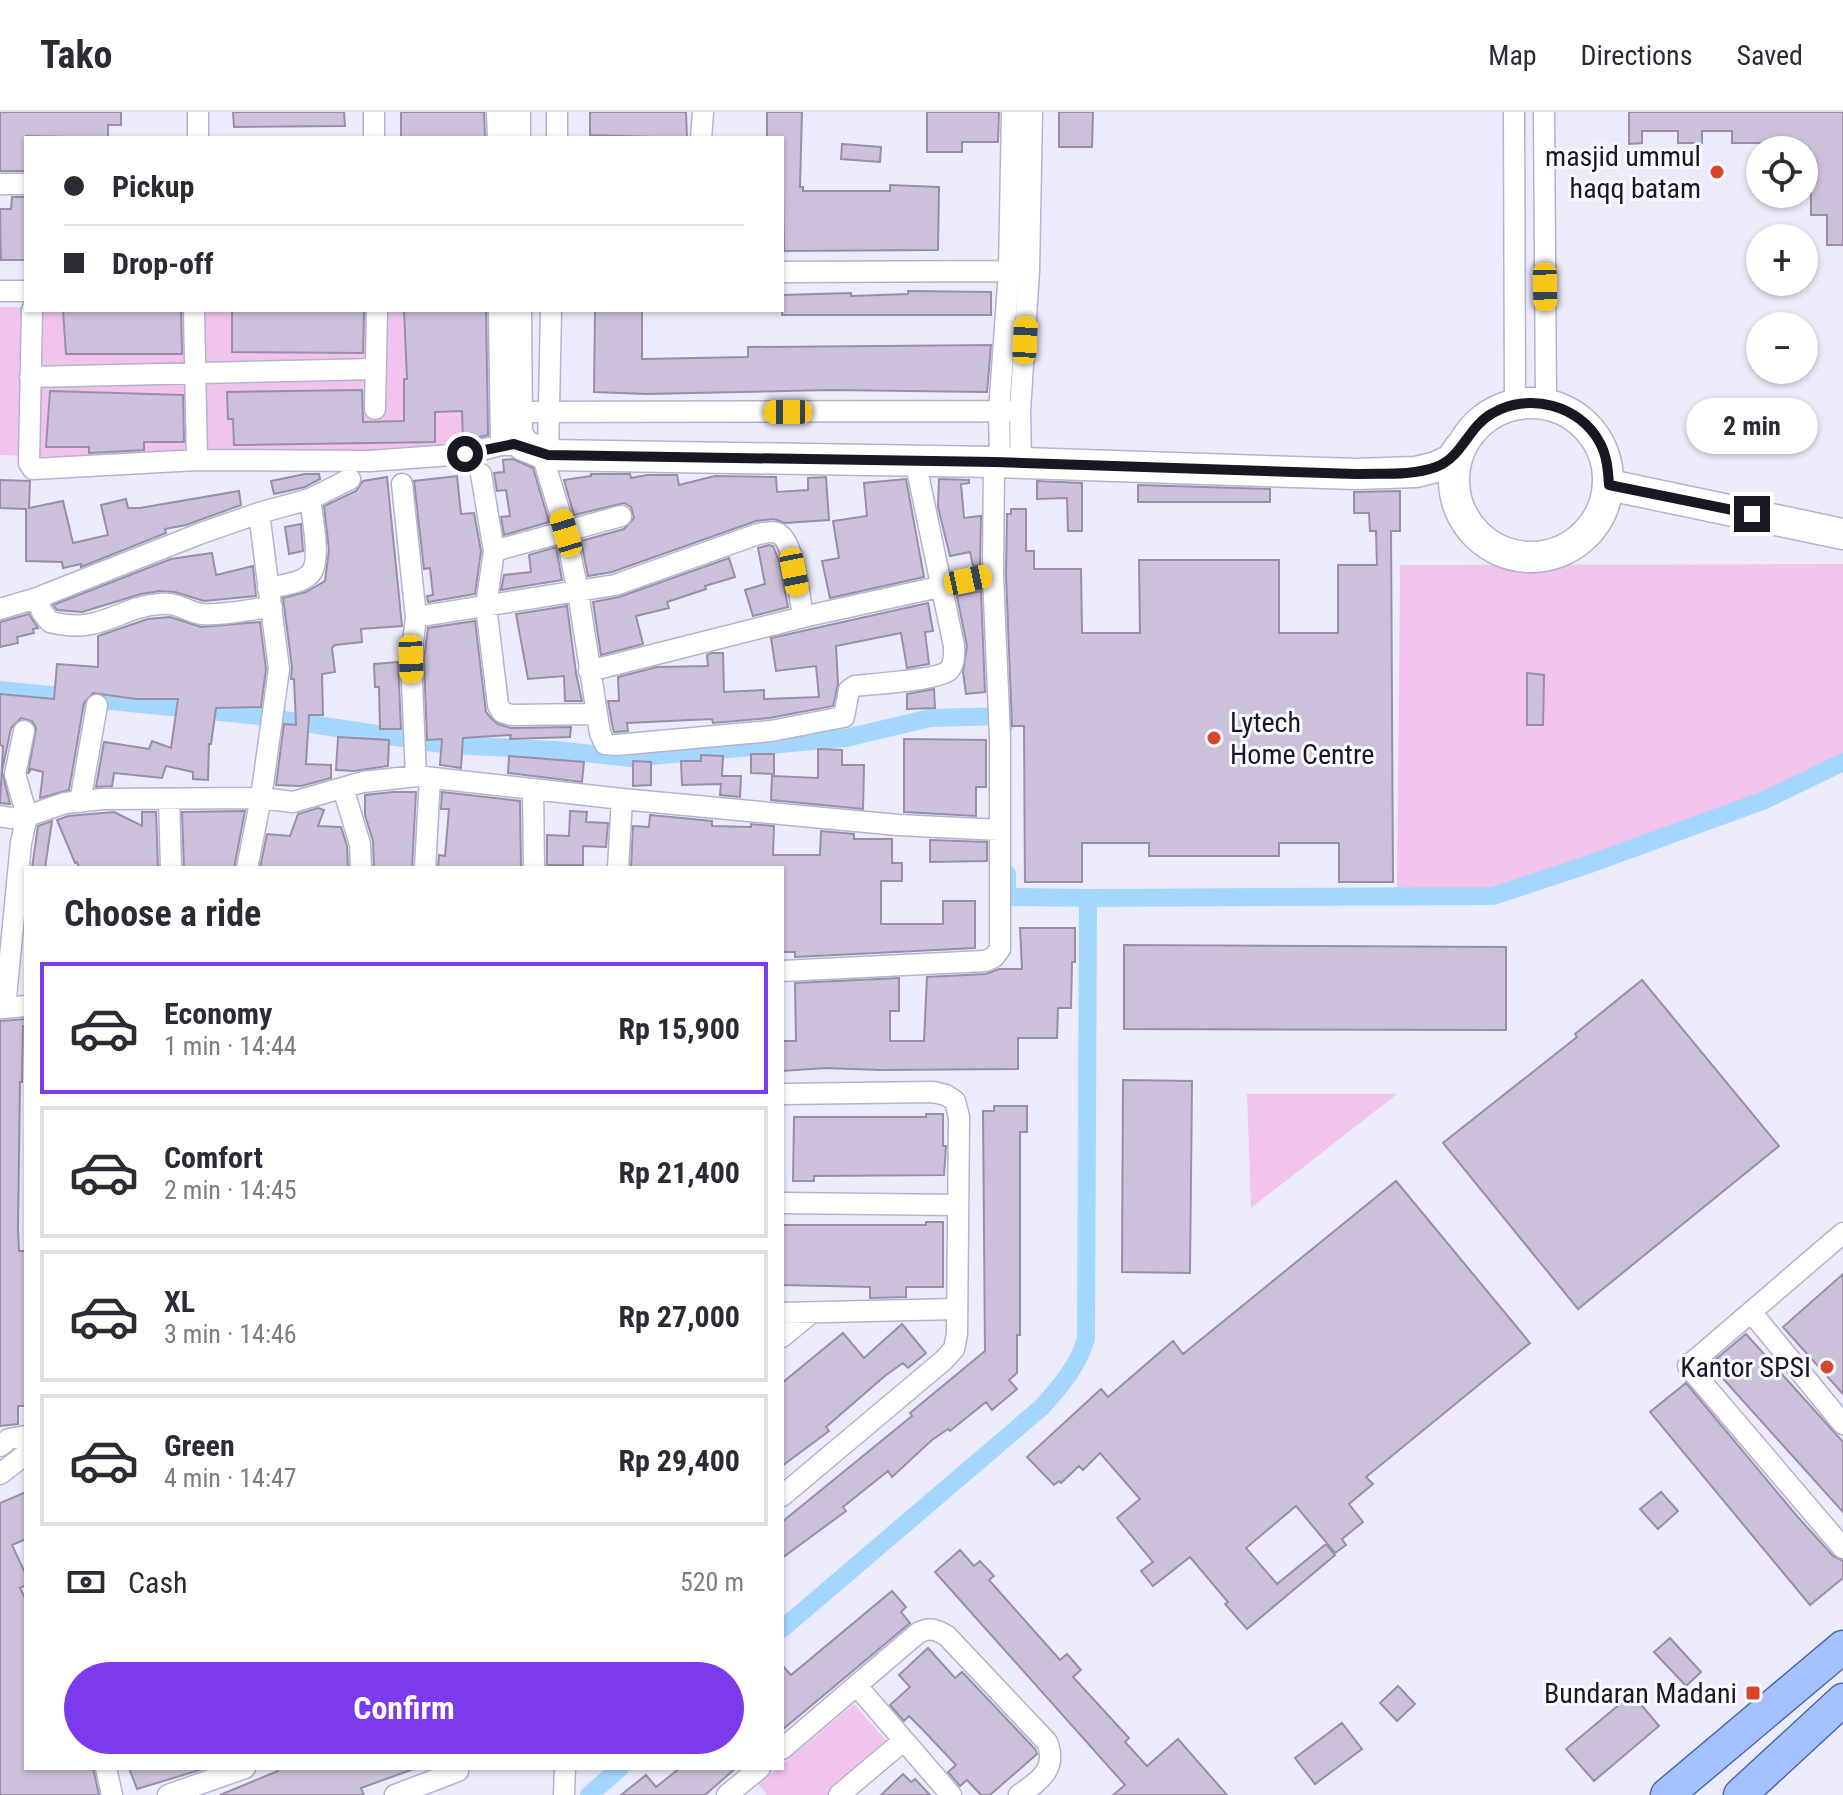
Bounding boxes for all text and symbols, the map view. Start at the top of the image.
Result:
text: Tako [40,33,113,77]
text: Map [1488,39,1537,72]
text: Directions [1581,39,1692,72]
text: Saved [1736,39,1803,72]
map controls [1746,136,1818,384]
button: locate [1746,136,1818,208]
place label: masjid ummul haqq batam [1545,140,1701,205]
marker: masjid ummul haqq batam [1708,163,1726,181]
text: Pickup [112,169,194,204]
button: + [1746,224,1818,296]
text: Drop-off [112,246,214,281]
car [1533,263,1557,311]
button: − [1746,312,1818,384]
car [1012,315,1038,365]
callout: 2 min [1686,398,1818,454]
car [764,400,812,424]
text: 2 min [1723,411,1781,441]
route start [447,436,483,472]
route end [1734,496,1770,532]
car [548,507,584,559]
car [778,546,810,598]
car [942,563,994,597]
car [398,635,424,683]
place label: Lytech Home Centre [1230,706,1374,771]
marker: Lytech Home Centre [1205,729,1223,747]
text: Choose a ride [64,893,261,935]
icon: car [68,992,140,1064]
text: Economy [164,996,272,1031]
text: Rp 15,900 [618,1011,740,1046]
text: 1 min · 14:44 [164,1031,297,1061]
icon: car [68,1136,140,1208]
text: Comfort [164,1140,263,1175]
text: Rp 21,400 [618,1155,740,1190]
text: 2 min · 14:45 [164,1175,297,1205]
icon: car [68,1280,140,1352]
text: XL [164,1284,195,1319]
text: Rp 27,000 [618,1299,740,1334]
text: 3 min · 14:46 [164,1319,297,1349]
place label: Kantor SPSI [1680,1351,1811,1384]
marker: Kantor SPSI [1818,1358,1836,1376]
icon: car [68,1424,140,1496]
text: Green [164,1428,235,1463]
text: Rp 29,400 [618,1443,740,1478]
text: 4 min · 14:47 [164,1463,297,1493]
icon: cash [64,1560,108,1604]
text: Cash [128,1565,188,1600]
text: 520 m [680,1567,744,1597]
button: Confirm [64,1662,744,1754]
place label: Bundaran Madani [1544,1677,1737,1710]
marker: Bundaran Madani [1744,1684,1762,1702]

